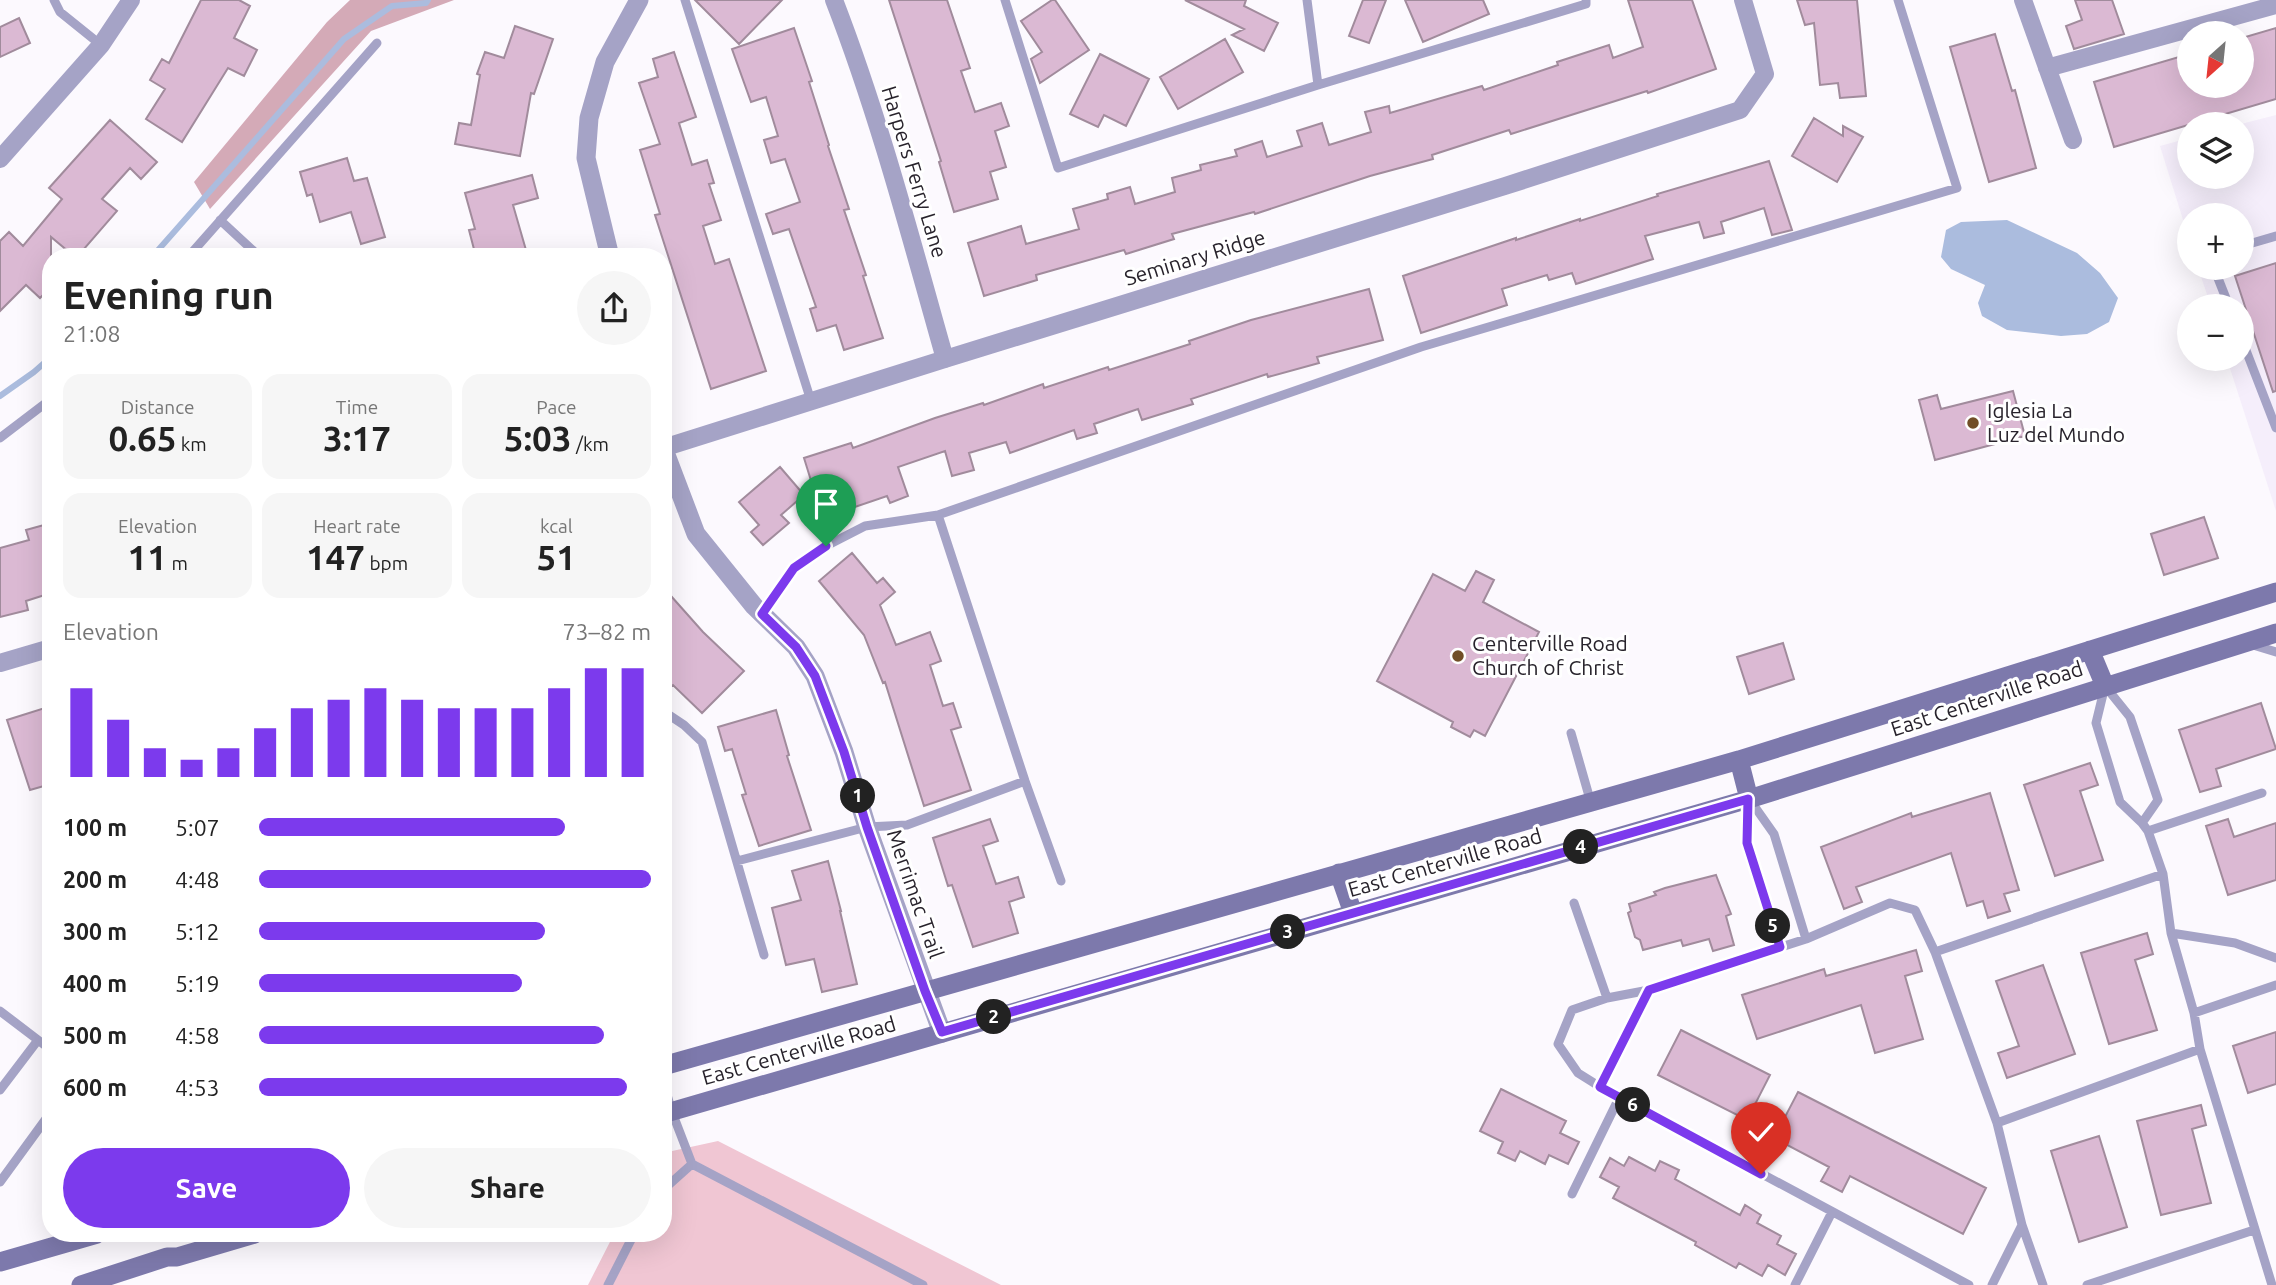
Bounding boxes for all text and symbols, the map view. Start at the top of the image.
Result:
north arrow [2177,21,2254,98]
map controls [2177,21,2254,371]
street label: Harpers Ferry Lane [877,83,952,260]
button: layers [2177,112,2254,189]
button: + [2177,203,2254,280]
street label: Seminary Ridge [1121,224,1268,290]
button: share [577,271,651,345]
text: Evening run [63,274,274,316]
button: − [2177,294,2254,371]
text: 21:08 [63,321,121,346]
text: Distance [121,396,194,418]
text: Time [336,396,378,418]
text: Pace [536,396,576,418]
place label: Iglesia La Luz del Mundo [1987,398,2125,446]
marker: Iglesia La Luz del Mundo [1965,415,1981,431]
text: 0.65 [109,418,176,458]
text: 3:17 [323,418,391,458]
text: 5:03 [504,418,572,458]
text: km [176,433,207,455]
text: /km [572,433,609,455]
pin [796,474,856,546]
icon: arrive [807,485,845,523]
text: Elevation [118,515,197,537]
text: Heart rate [313,515,401,537]
text: kcal [540,515,573,537]
text: 11 [128,537,167,577]
text: 147 [306,537,365,577]
text: 51 [537,537,576,577]
text: m [167,552,188,574]
text: bpm [365,552,408,574]
text: Elevation [63,619,159,644]
text: 73–82 m [563,619,651,644]
place label: Centerville Road Church of Christ [1472,631,1628,679]
marker: Centerville Road Church of Christ [1450,648,1466,664]
street label: East Centerville Road [1888,656,2086,740]
pin: 1 [840,778,876,814]
text: 1 [852,784,863,806]
text: 100 m [63,815,127,840]
text: 5:07 [175,815,220,840]
street label: East Centerville Road [1345,823,1544,901]
street label: Merrimac Trail [883,826,949,961]
pin: 4 [1564,830,1598,864]
text: 4 [1575,835,1586,857]
text: 200 m [63,867,127,892]
text: 4:48 [175,867,220,892]
pin: 5 [1756,908,1790,944]
pin: 3 [1270,914,1306,950]
text: 5 [1767,914,1778,936]
text: 300 m [63,919,127,944]
text: 5:12 [175,919,220,944]
text: 3 [1282,920,1293,942]
text: 400 m [63,971,127,996]
text: 5:19 [175,971,220,996]
pin: 2 [976,1000,1012,1034]
text: 2 [988,1005,999,1027]
street label: East Centerville Road [699,1011,898,1089]
text: 500 m [63,1023,127,1048]
text: 4:58 [175,1023,220,1048]
text: 600 m [63,1075,127,1100]
text: 4:53 [175,1075,220,1100]
pin: 6 [1616,1088,1650,1122]
text: 6 [1627,1093,1638,1115]
pin [1731,1102,1791,1174]
icon: check [1742,1113,1780,1151]
button: Save [63,1148,350,1228]
button: Share [364,1148,651,1228]

